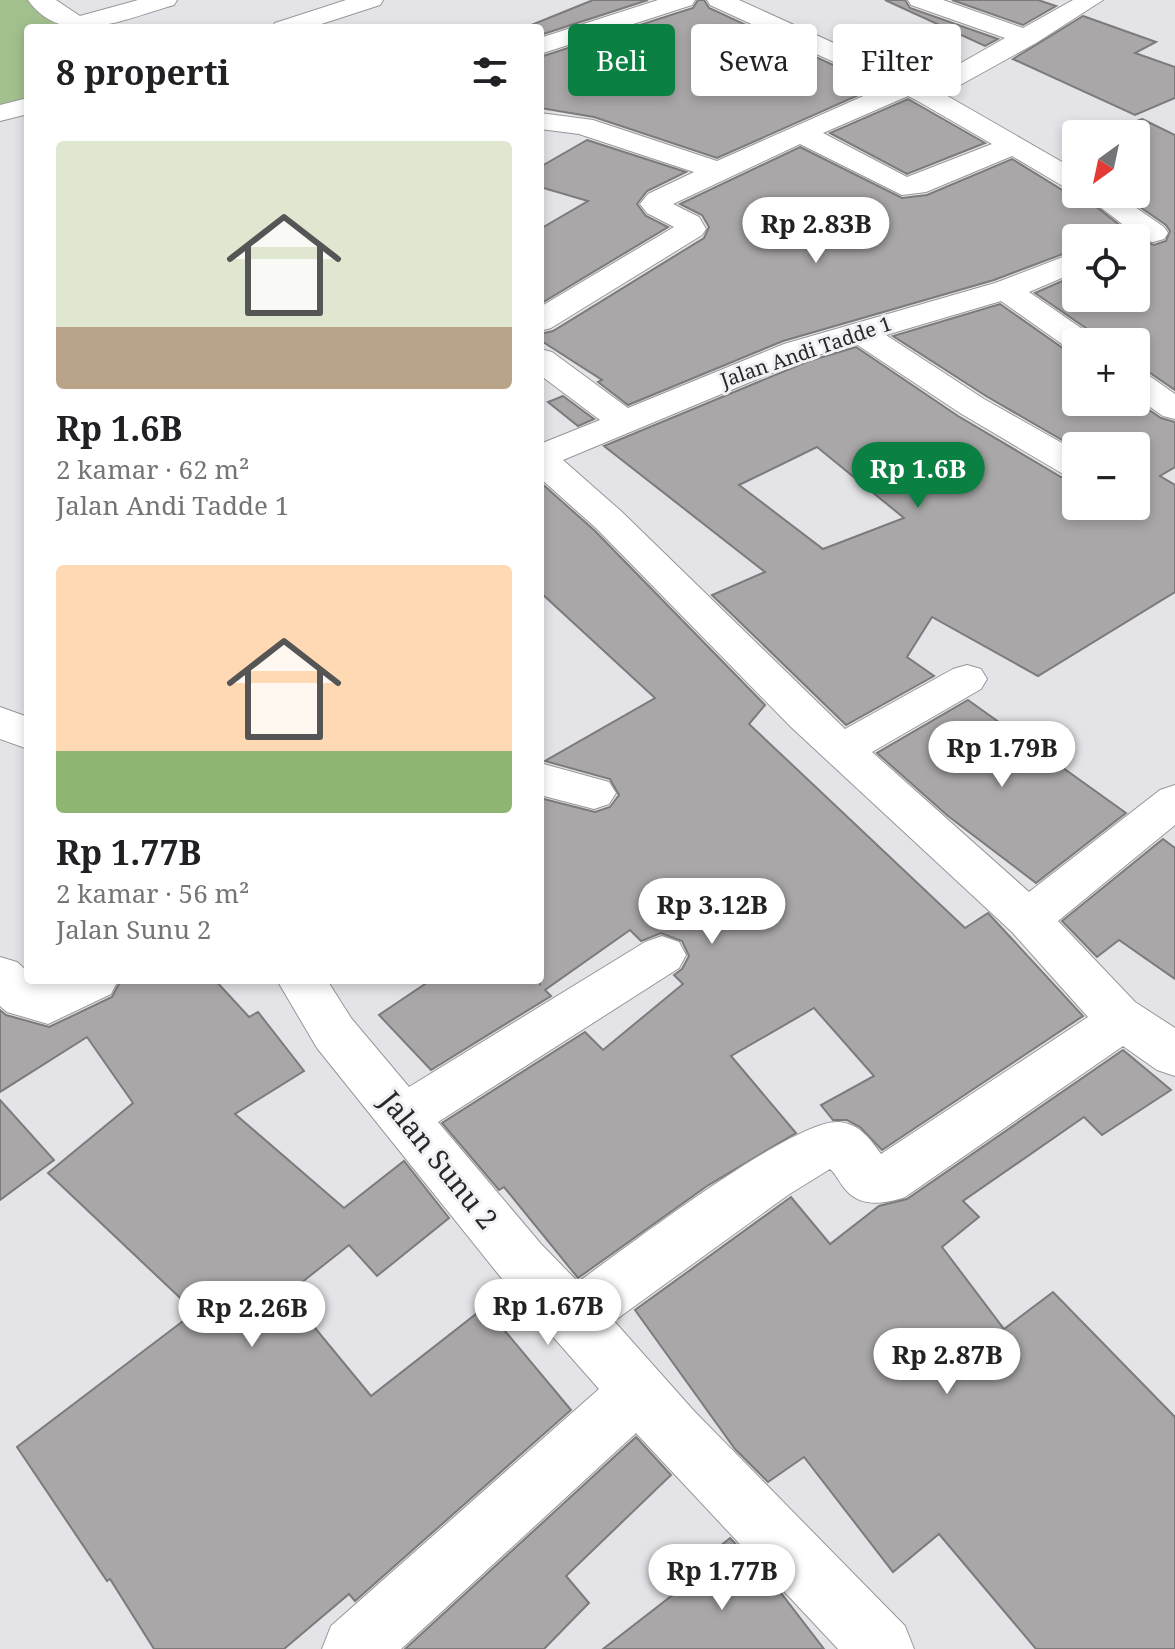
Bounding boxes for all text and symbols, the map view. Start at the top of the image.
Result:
chip: Beli [568,24,675,96]
chip: Sewa [691,24,817,96]
chip: Filter [833,24,961,96]
text: 8 properti [56,49,230,95]
icon: filters [468,50,512,94]
north arrow [1062,120,1150,208]
map controls [1062,120,1150,520]
icon: home [212,193,356,337]
pin: Rp 2.83B [733,197,899,265]
text: Rp 2.83B [760,205,872,241]
button: locate [1062,224,1150,312]
street label: Jalan Andi Tadde 1 [716,310,895,394]
button: + [1062,328,1150,416]
text: Rp 1.6B [56,405,182,451]
button: − [1062,432,1150,520]
pin: Rp 1.6B [844,442,992,510]
text: Rp 1.6B [870,450,966,486]
text: 2 kamar · 62 m² [56,451,249,487]
text: Jalan Andi Tadde 1 [56,487,289,523]
icon: home [212,617,356,761]
pin: Rp 1.79B [919,721,1085,789]
text: Rp 1.79B [946,729,1058,765]
text: Rp 1.77B [56,829,201,875]
text: 2 kamar · 56 m² [56,875,249,911]
pin: Rp 3.12B [629,878,795,946]
text: Rp 3.12B [656,886,768,922]
text: Jalan Sunu 2 [56,911,211,947]
street label: Jalan Sunu 2 [372,1082,507,1236]
pin: Rp 1.67B [465,1279,631,1347]
pin: Rp 2.26B [169,1281,335,1349]
text: Rp 1.67B [492,1287,604,1323]
text: Rp 2.26B [196,1289,308,1325]
pin: Rp 2.87B [864,1328,1030,1396]
text: Rp 2.87B [891,1336,1003,1372]
pin: Rp 1.77B [639,1544,805,1612]
text: Rp 1.77B [666,1552,778,1588]

